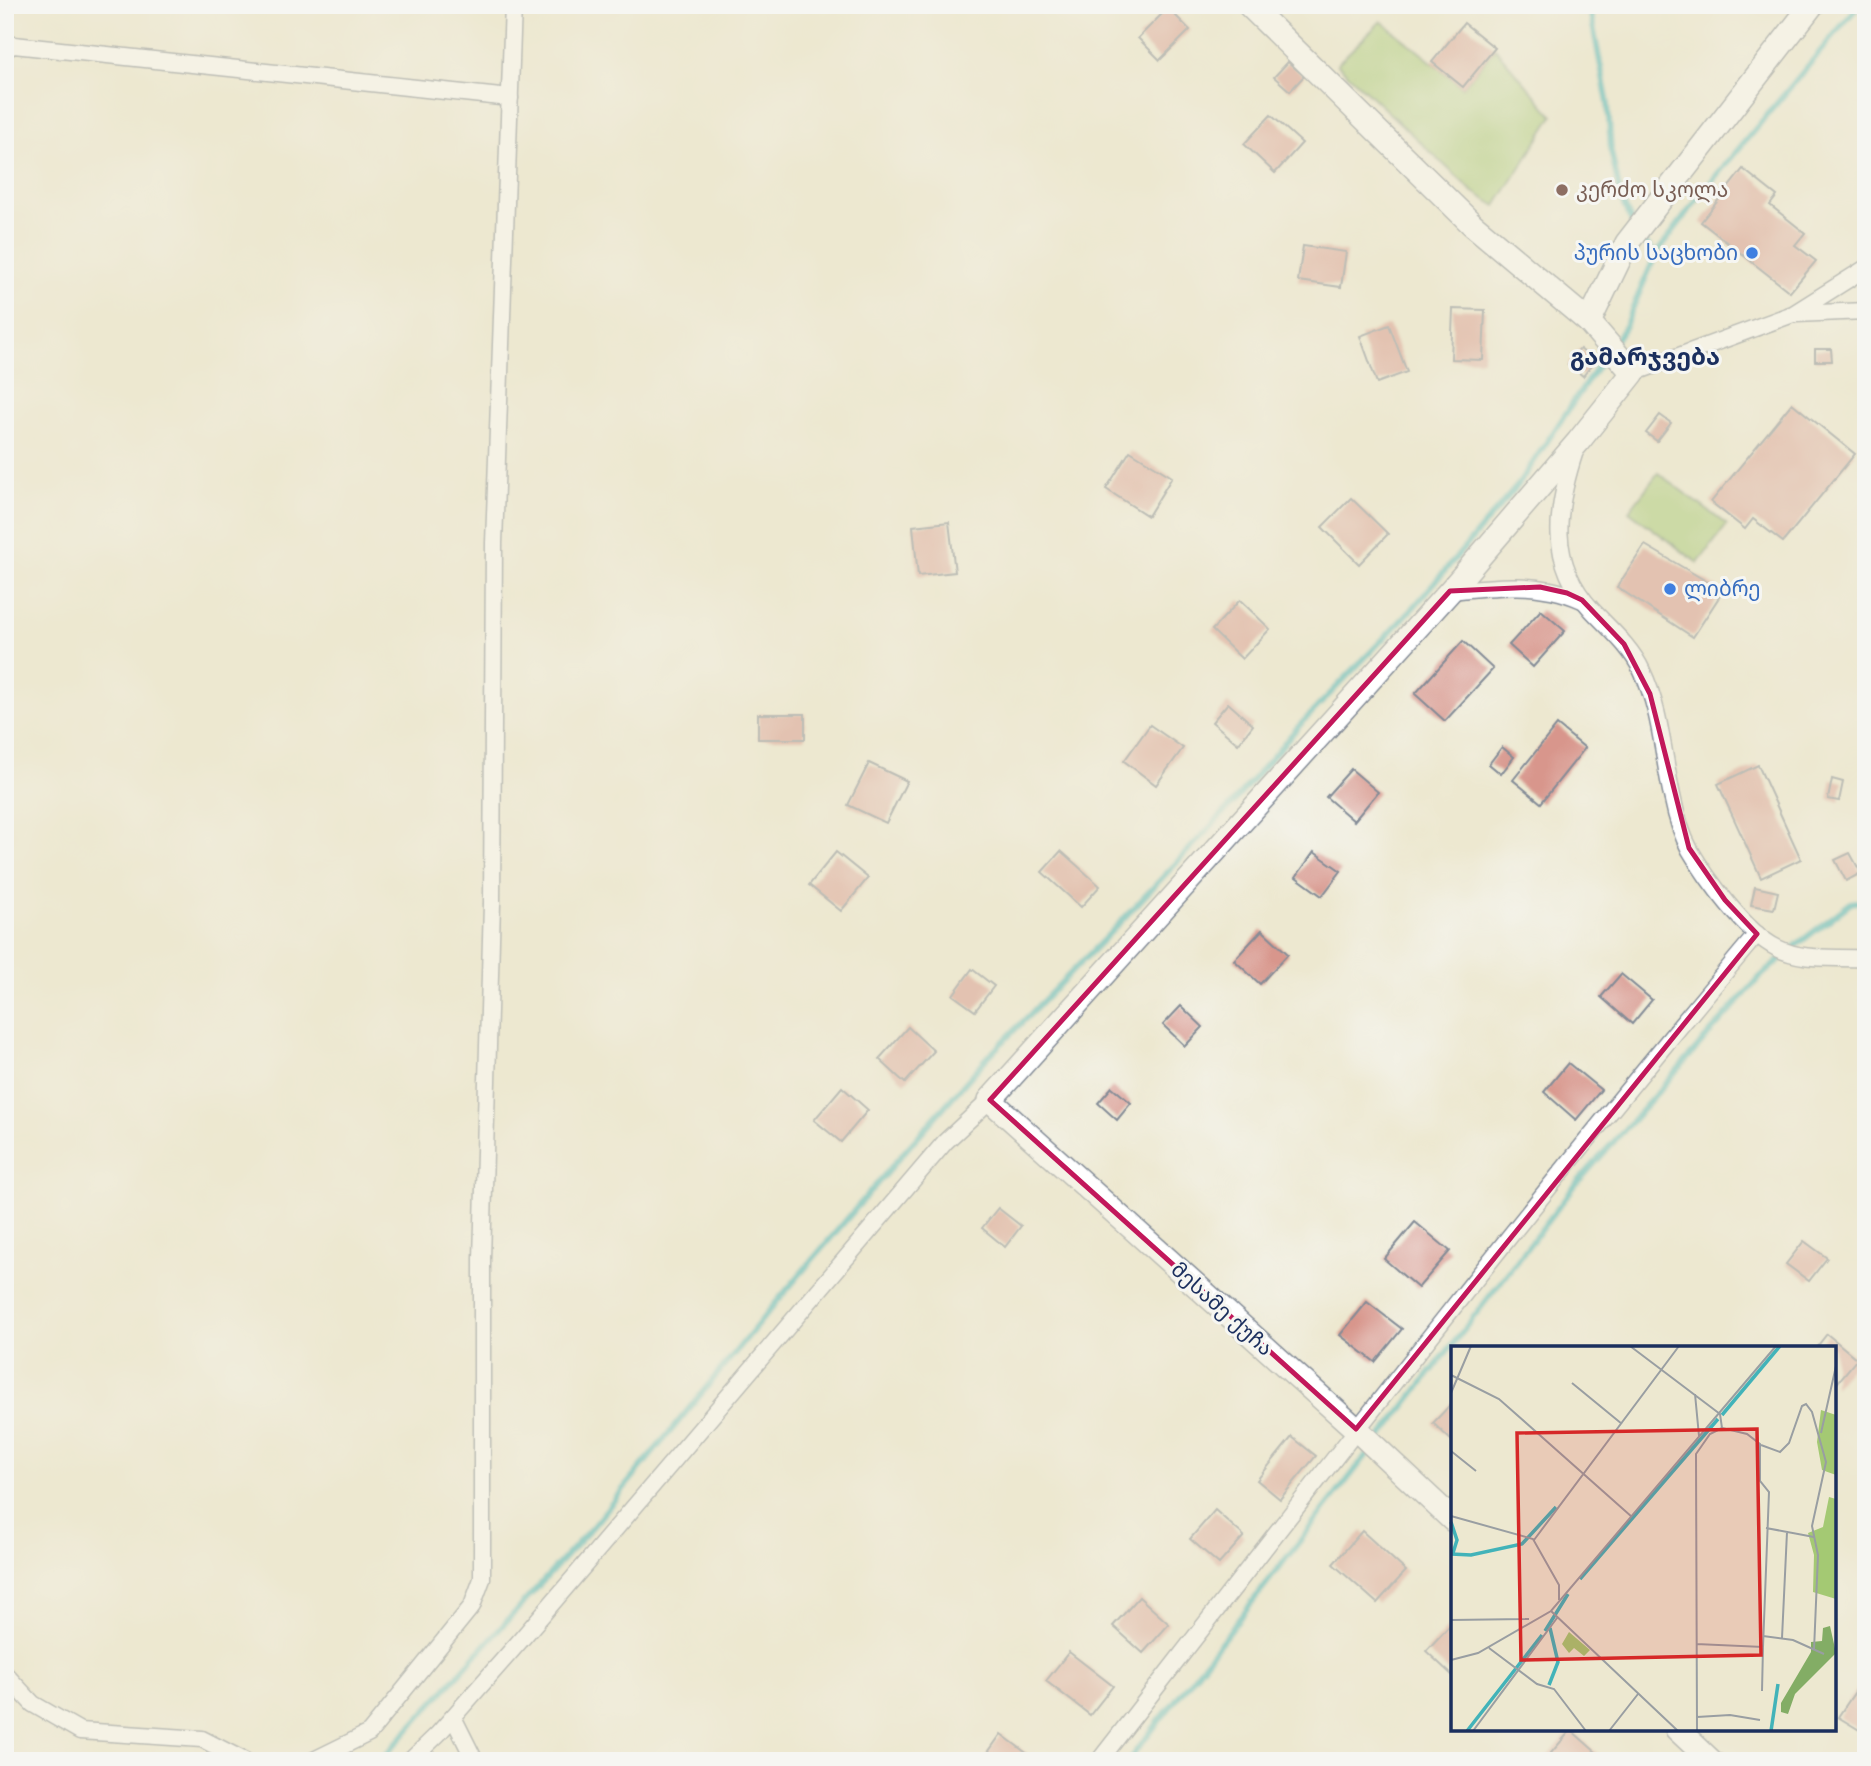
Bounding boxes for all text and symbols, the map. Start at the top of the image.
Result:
place label: კერძო სკოლა [1576,178,1728,203]
marker: კერძო სკოლა [1554,182,1570,198]
place label: პურის საცხობი [1574,241,1738,266]
marker: პურის საცხობი [1744,245,1760,261]
district label: გამარჯვება [1570,343,1720,372]
place label: ლიბრე [1684,577,1761,602]
marker: ლიბრე [1662,581,1678,597]
street label: მესამე ქუჩა [1166,1257,1278,1361]
inset map [1451,1346,1836,1731]

